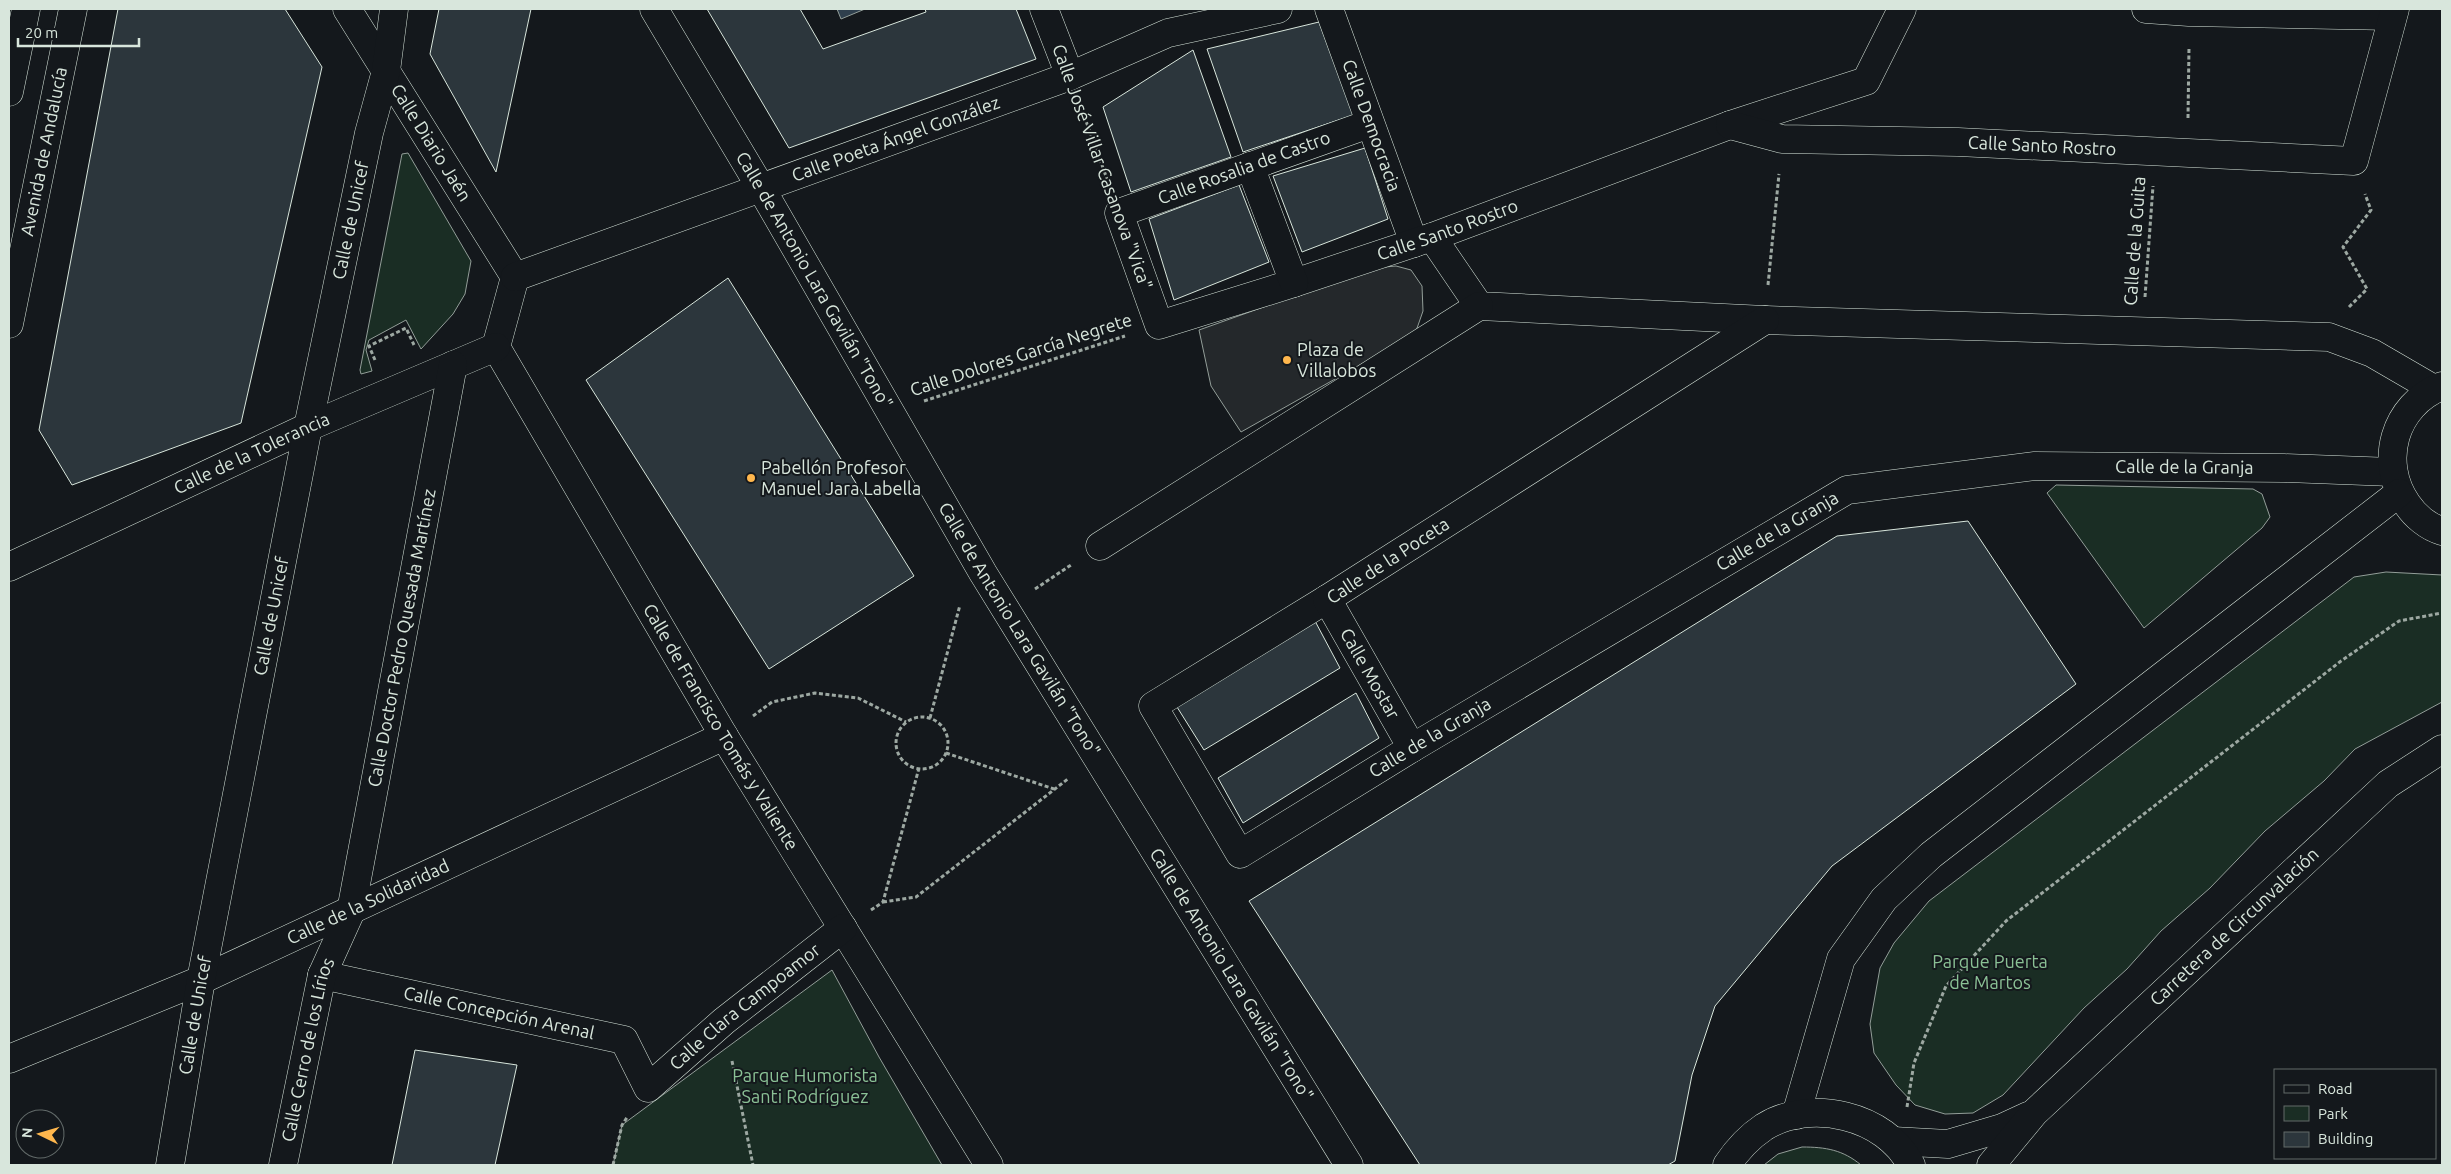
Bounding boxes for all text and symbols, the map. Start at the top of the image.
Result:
scale bar [18,15,139,47]
text: 20 m [25,24,58,41]
street label: Calle José Villar Casanova "Vica" [1049,41,1157,292]
street label: Calle Democracia [1339,56,1405,194]
street label: Avenida de Andalucía [16,65,70,238]
street label: Calle Diario Jaén [388,80,476,205]
street label: Calle Poeta Ángel González [789,91,1002,185]
street label: Calle Rosalia de Castro [1155,127,1333,208]
street label: Calle Santo Rostro [1967,131,2117,159]
street label: Calle de Antonio Lara Gavilán "Tono" [733,148,897,412]
street label: Calle de Unicef [328,159,372,281]
street label: Calle de la Guita [2120,176,2148,306]
street label: Calle Santo Rostro [1374,195,1520,264]
street label: Calle Dolores García Negrete [907,309,1134,399]
place label: Plaza de Villalobos [1297,339,1376,380]
marker: Plaza de Villalobos [1281,354,1293,366]
street label: Calle de la Tolerancia [170,408,332,497]
street label: Calle de la Granja [2115,456,2254,477]
place label: Pabellón Profesor Manuel Jara Labella [761,457,921,498]
marker: Pabellón Profesor Manuel Jara Labella [745,472,757,484]
street label: Calle Doctor Pedro Quesada Martínez [363,487,439,789]
street label: Calle de la Granja [1712,487,1841,574]
street label: Calle de Antonio Lara Gavilán "Tono" [935,499,1105,759]
street label: Calle de la Poceta [1322,513,1453,607]
street label: Calle de Unicef [249,555,292,677]
street label: Calle de Francisco Tomás y Valiente [640,600,803,853]
street label: Calle Mostar [1337,624,1404,722]
street label: Calle de la Granja [1365,693,1494,781]
street label: Carretera de Circunvalación [2145,843,2322,1009]
street label: Calle de Antonio Lara Gavilán "Tono" [1146,844,1318,1104]
street label: Calle de la Solidaridad [283,855,452,948]
street label: Calle Clara Campoamor [665,939,824,1073]
park label: Parque Puerta de Martos [1932,951,2048,992]
street label: Calle de Unicef [174,954,215,1076]
street label: Calle Cerro de los Lírios [277,954,338,1143]
street label: Calle Concepción Arenal [402,982,597,1042]
park label: Parque Humorista Santi Rodríguez [732,1065,878,1106]
legend [2274,1069,2436,1159]
text: Road [2318,1080,2353,1097]
text: Park [2318,1105,2348,1122]
north arrow [15,1109,65,1159]
text: N [19,1127,35,1139]
text: Building [2318,1130,2373,1147]

